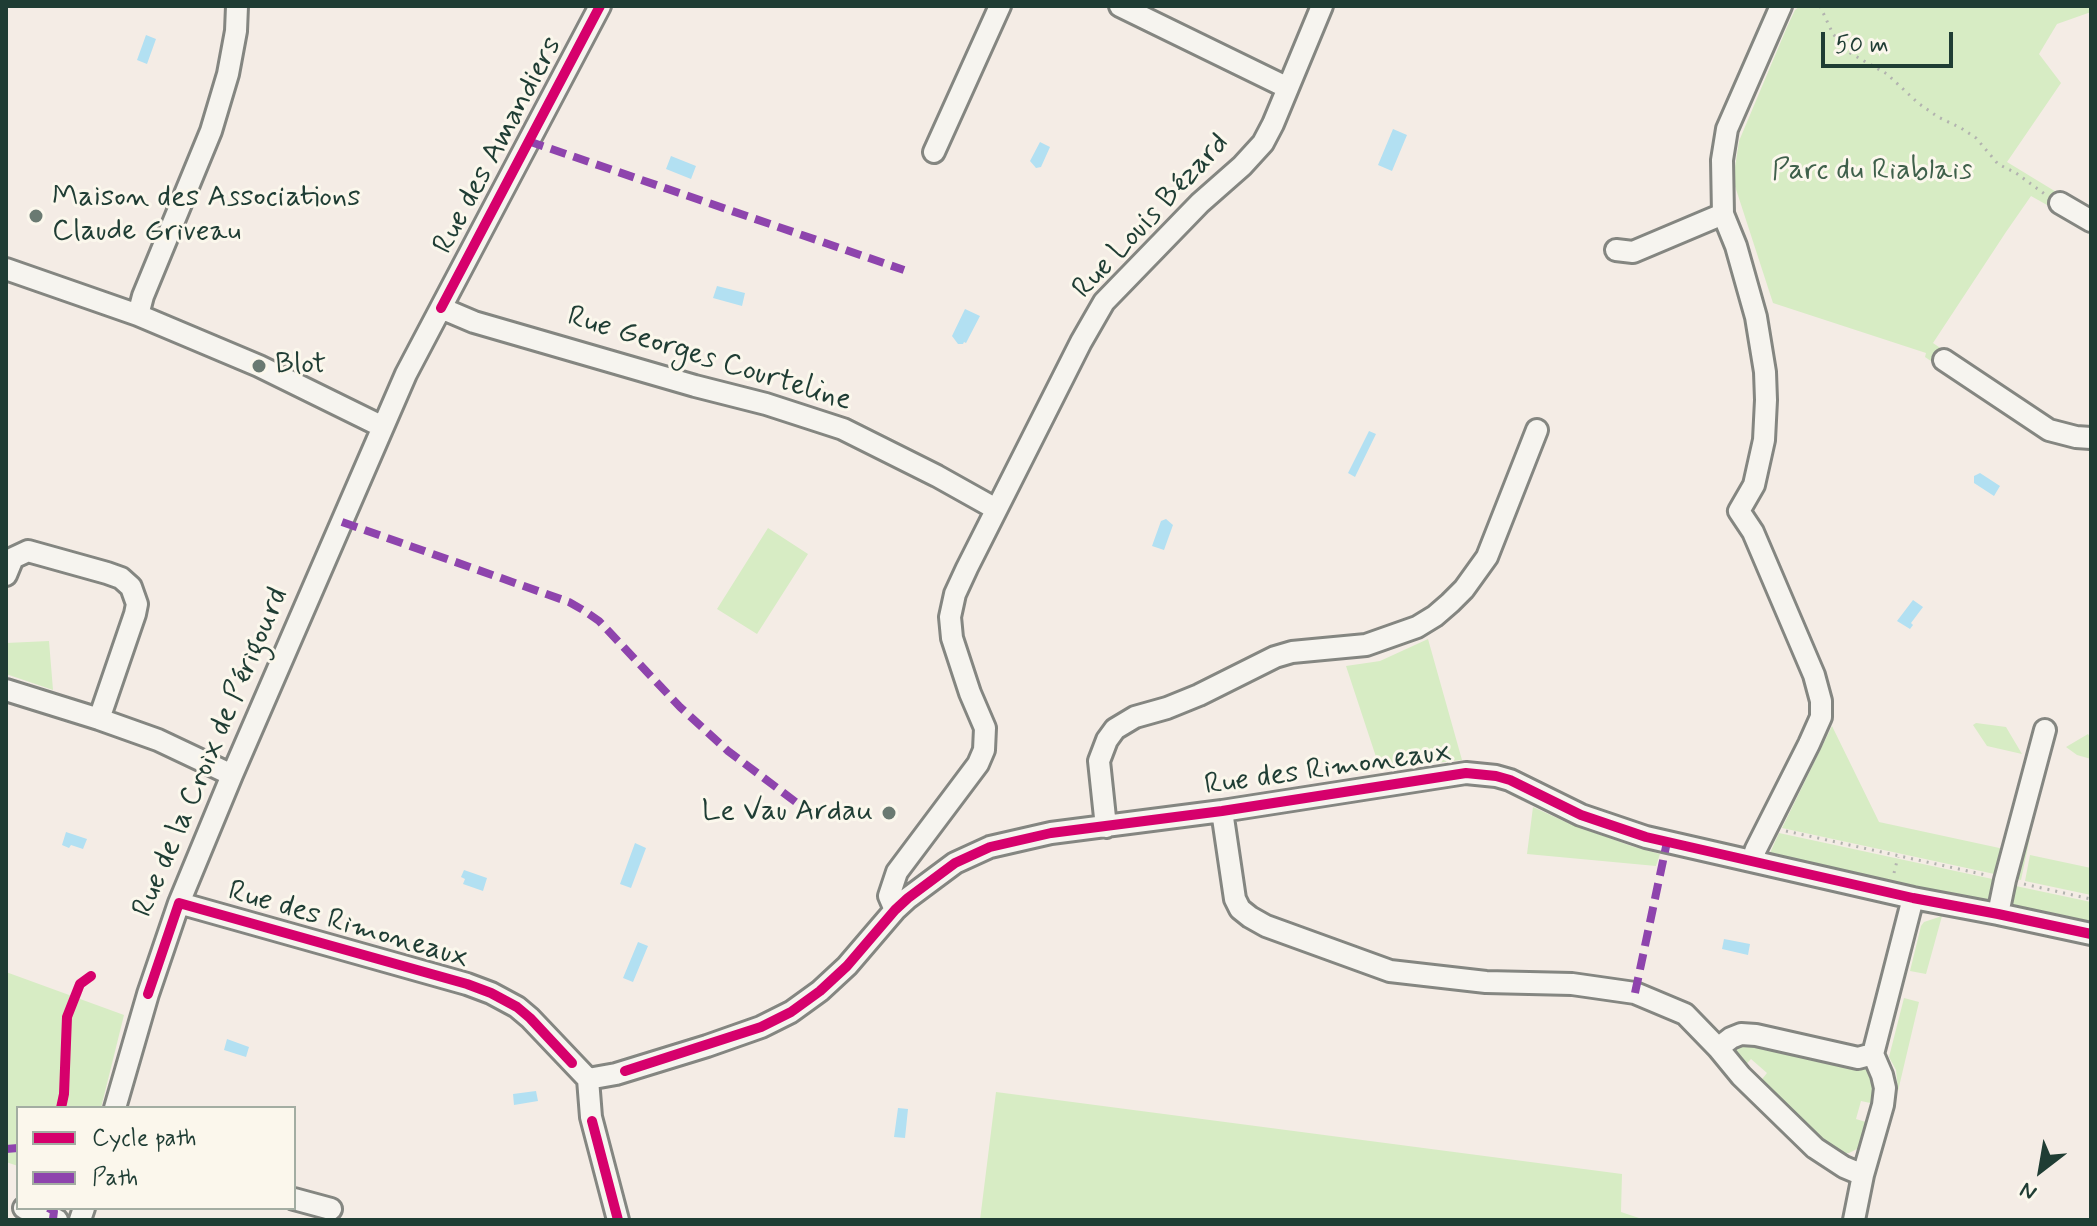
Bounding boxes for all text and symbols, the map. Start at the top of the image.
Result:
scale bar [1825,16,1957,66]
text: 50 m [1835,30,1889,61]
street label: Rue des Amandiers [427,31,571,261]
street label: Rue Louis Bézard [1066,127,1238,307]
park label: Parc du Riablais [1772,154,1972,190]
place label: Maison des Associations Claude Griveau [52,181,361,252]
marker: Maison des Associations Claude Griveau [27,207,45,225]
street label: Rue Georges Courteline [563,300,855,420]
place label: Blot [275,348,326,384]
marker: Blot [250,357,268,375]
street label: Rue de la Croix de Périgourd [126,583,298,923]
street label: Rue des Rimoneaux [1202,735,1454,805]
place label: Le Vau Ardau [702,795,873,831]
marker: Le Vau Ardau [880,804,898,822]
street label: Rue des Rimoneaux [224,874,472,978]
legend [16,1106,296,1210]
text: Cycle path [92,1123,197,1154]
north arrow [2001,1130,2081,1210]
text: Path [92,1163,138,1194]
text: N [2015,1175,2042,1206]

